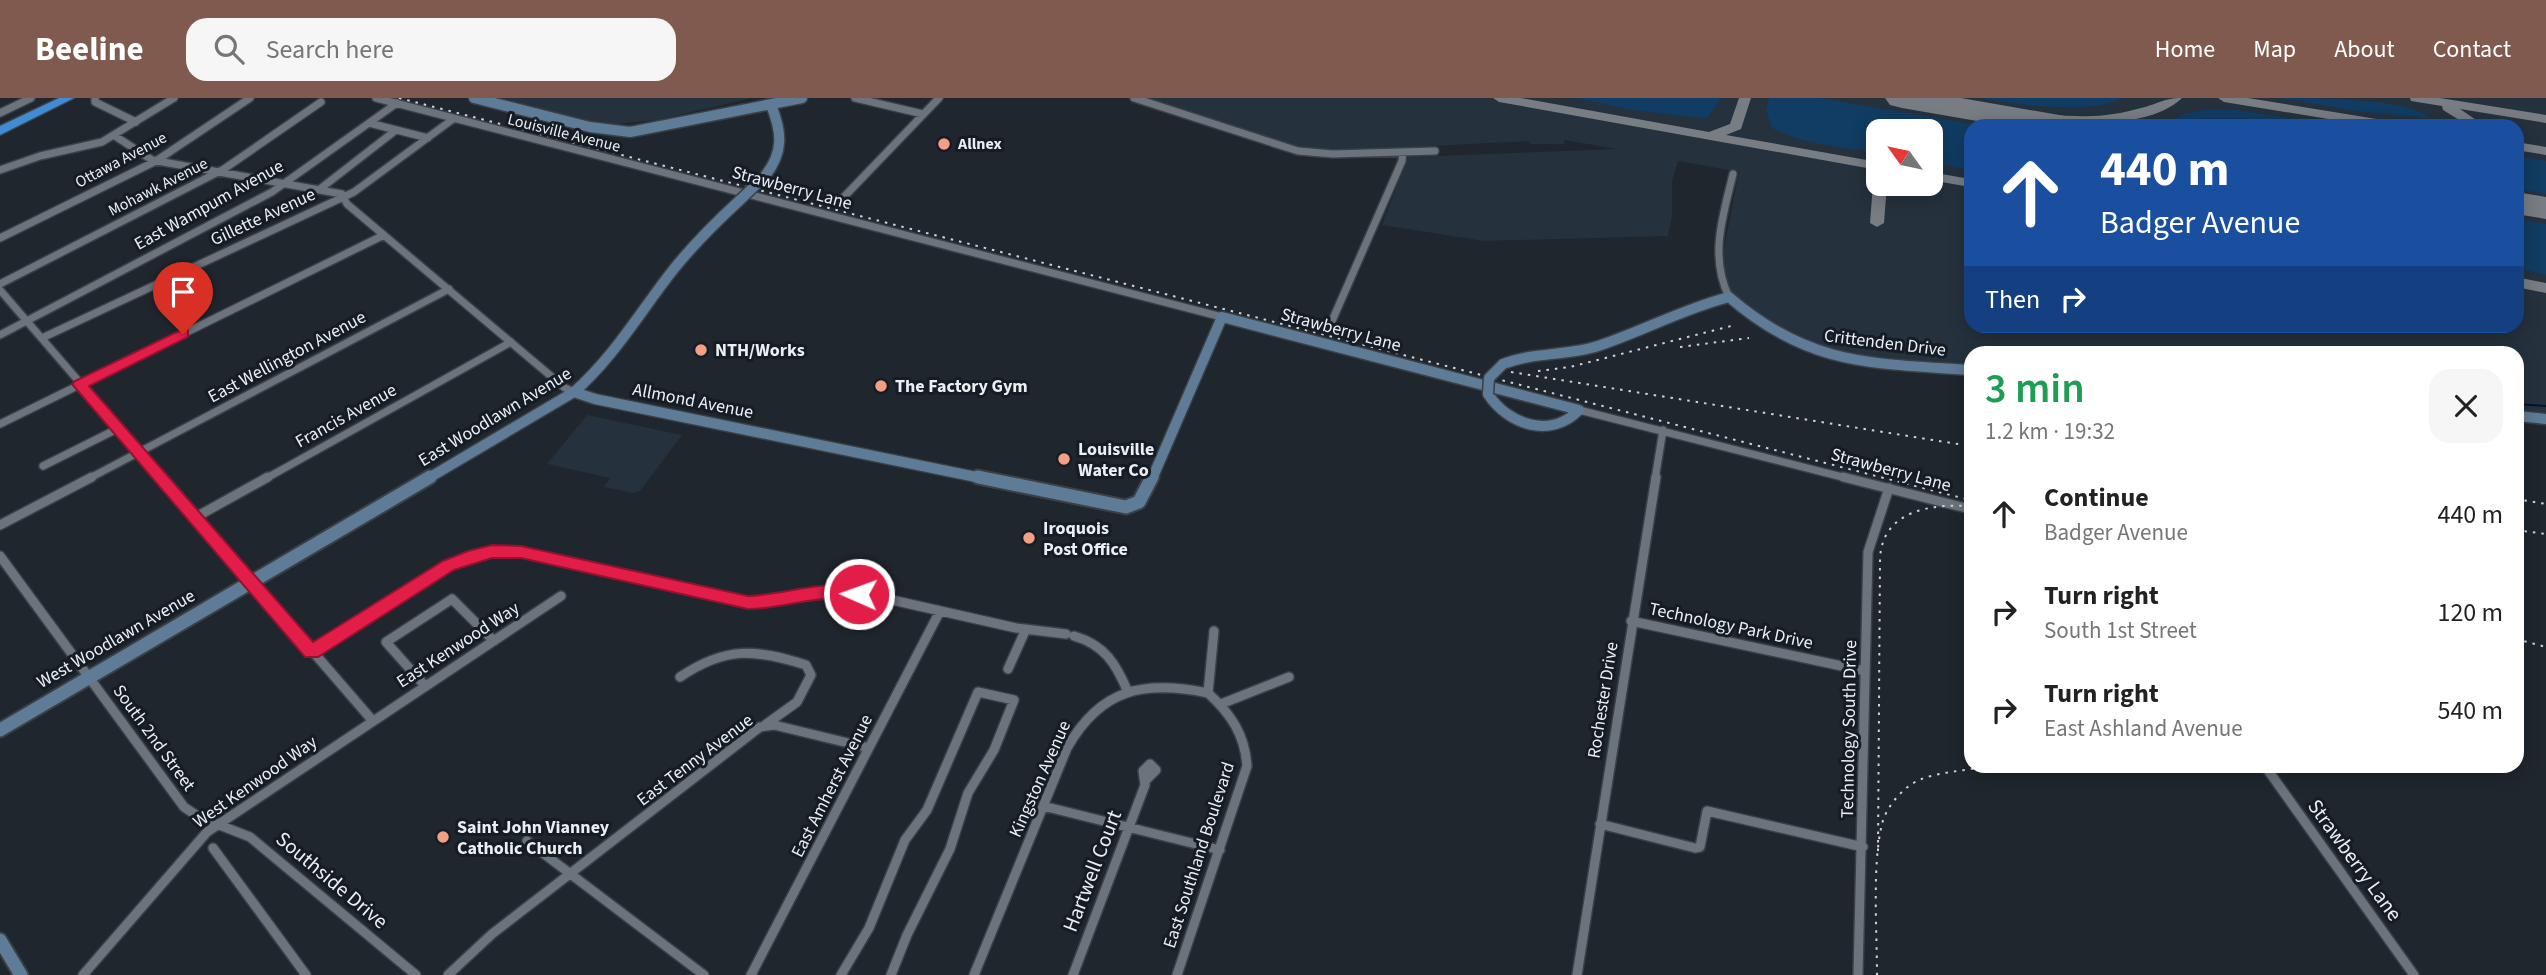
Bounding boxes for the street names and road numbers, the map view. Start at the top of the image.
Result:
street label: Louisville Avenue [505,108,623,158]
street label: Ottawa Avenue [71,127,171,193]
street label: Mohawk Avenue [104,152,212,222]
street label: East Wampum Avenue [130,154,288,256]
street label: Strawberry Lane [729,160,855,216]
street label: Gillette Avenue [206,182,320,252]
street label: Strawberry Lane [1278,302,1404,358]
street label: East Wellington Avenue [204,305,370,409]
street label: Crittenden Drive [1823,323,1947,363]
street label: East Woodlawn Avenue [414,361,576,473]
street label: Allmond Avenue [630,377,756,425]
street label: Francis Avenue [291,378,401,454]
street label: Strawberry Lane [1828,442,1954,498]
street label: West Woodlawn Avenue [32,583,200,695]
street label: East Kenwood Way [392,596,525,694]
street label: Technology Park Drive [1647,596,1815,656]
street label: Rochester Drive [1581,640,1625,760]
street label: Technology South Drive [1835,640,1863,818]
street label: South 2nd Street [107,680,201,796]
street label: East Tenny Avenue [632,708,758,812]
street label: East Amherst Avenue [785,710,879,862]
street label: Kingston Avenue [1003,717,1077,841]
street label: West Kenwood Way [188,729,323,834]
street label: East Southland Boulevard [1157,759,1241,951]
street label: Strawberry Lane [2301,793,2409,927]
street label: Hartwell Court [1055,806,1129,936]
street label: Southside Drive [269,824,395,936]

